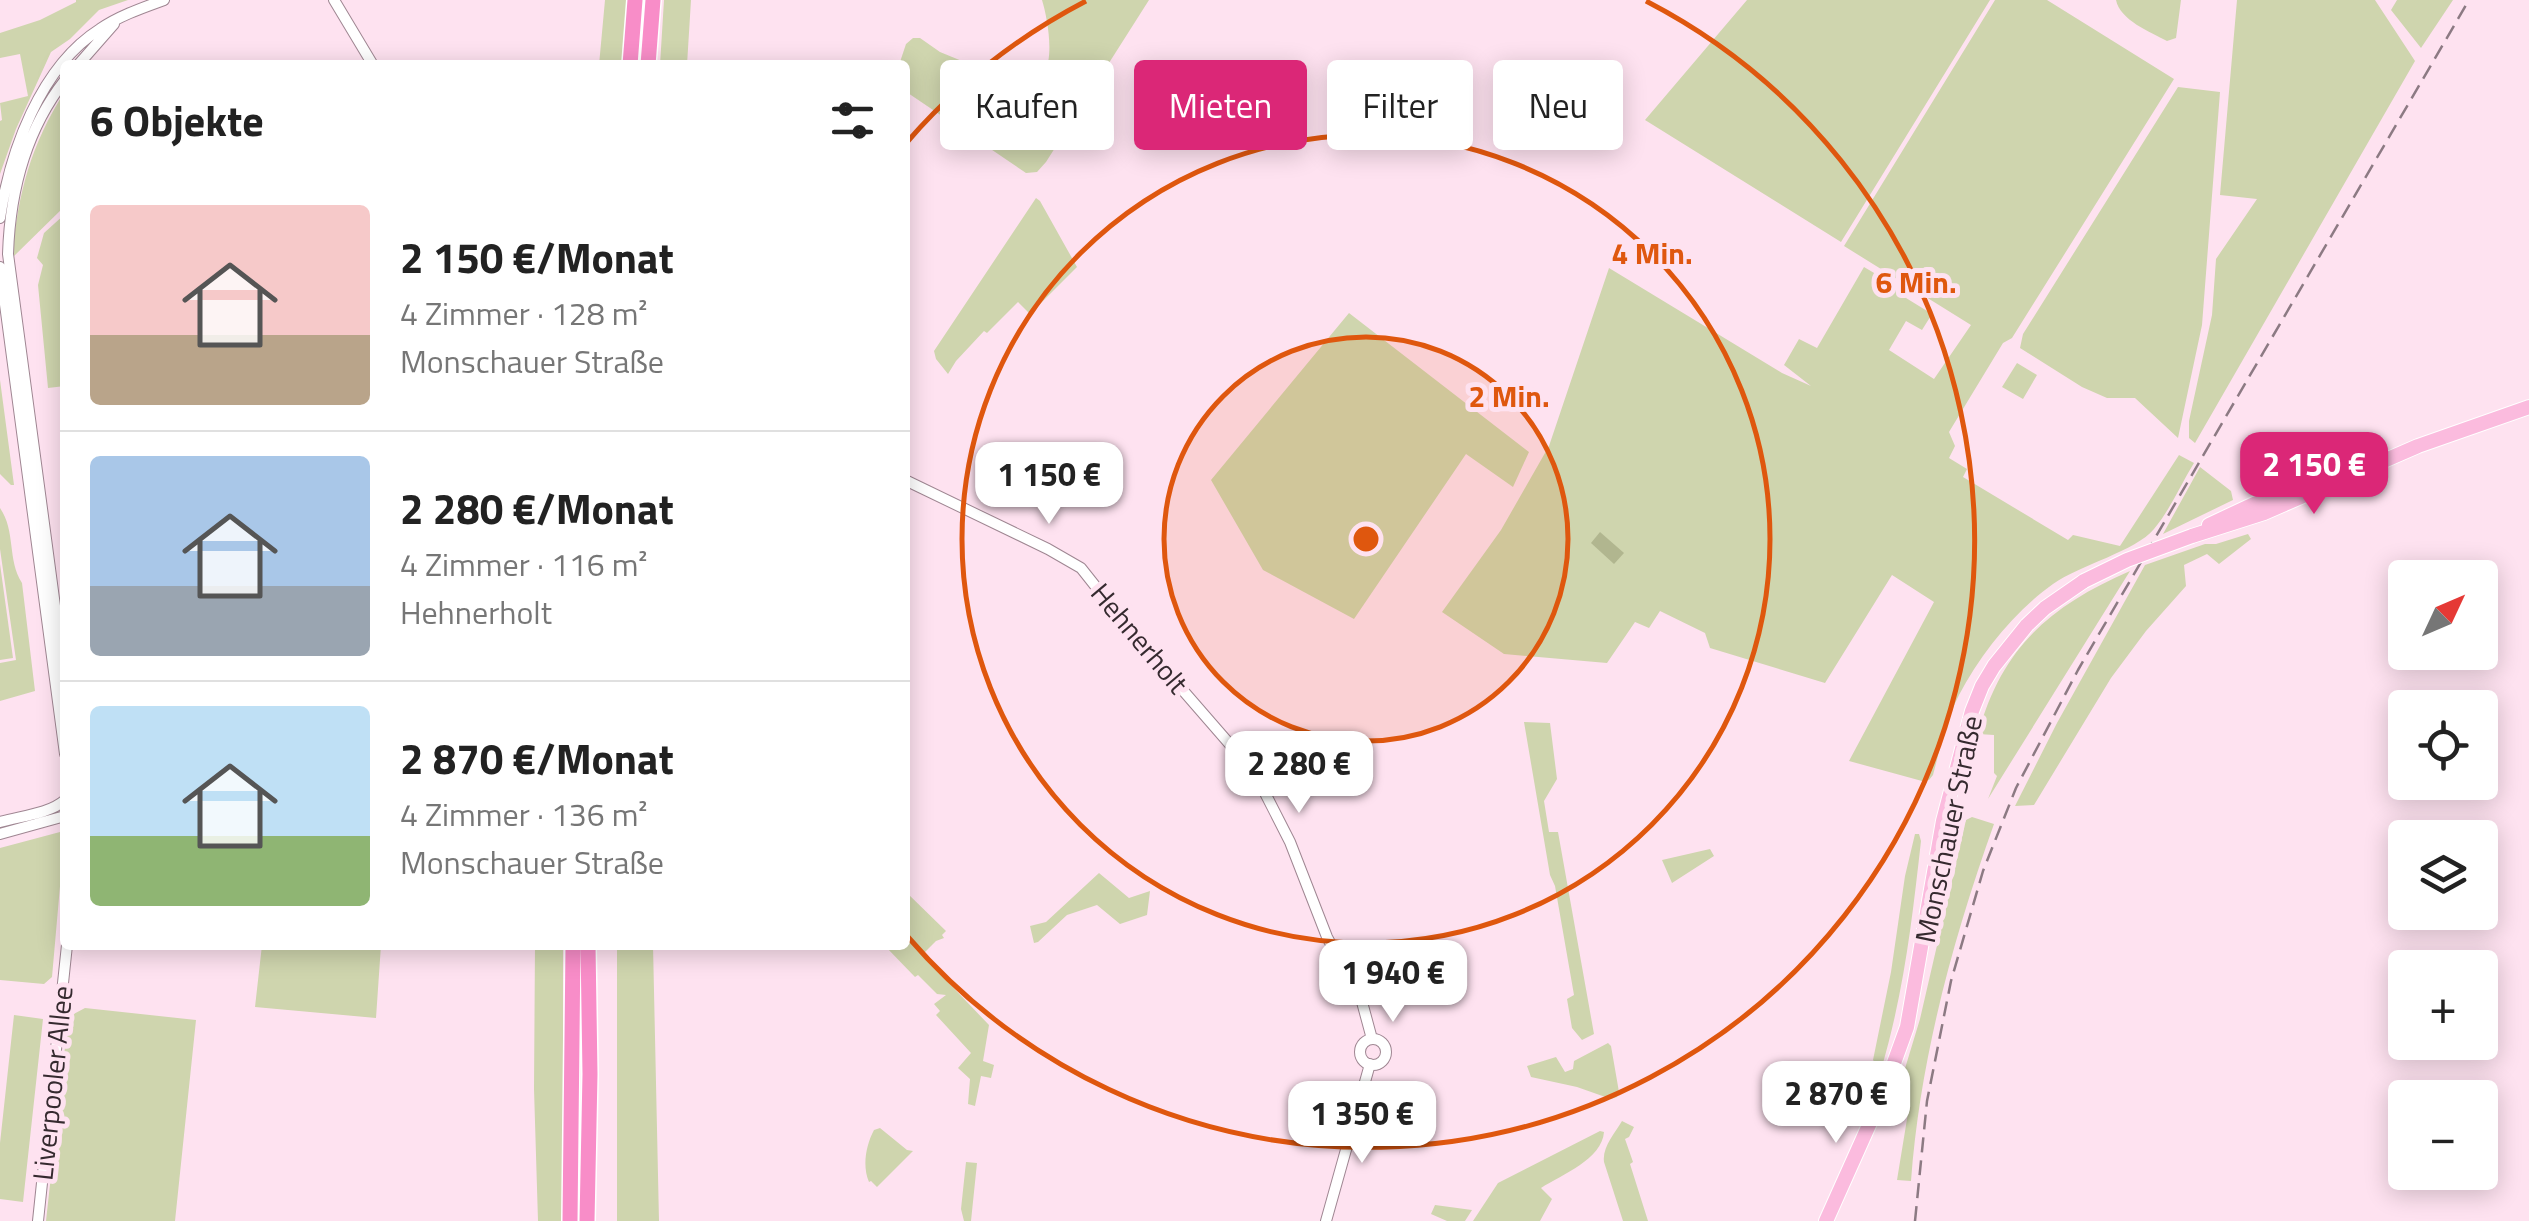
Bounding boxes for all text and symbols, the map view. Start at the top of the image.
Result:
chip: Kaufen [940,60,1114,150]
chip: Mieten [1134,60,1307,150]
chip: Filter [1327,60,1473,150]
chip: Neu [1493,60,1623,150]
text: 6 Objekte [90,88,264,152]
icon: filters [825,93,880,148]
text: 2 150 €/Monat [400,225,674,289]
text: 4 Min. [1611,230,1693,276]
icon: home [170,245,290,365]
text: 6 Min. [1875,259,1957,305]
text: 4 Zimmer · 128 m² [400,289,647,337]
text: Monschauer Straße [400,337,664,385]
text: 2 Min. [1468,373,1550,419]
pin: 2 150 € [2222,432,2406,517]
text: 2 150 € [2262,440,2366,488]
pin: 1 150 € [957,442,1141,527]
text: 1 150 € [997,450,1101,498]
text: 2 280 €/Monat [400,476,674,540]
icon: home [170,496,290,616]
centre of rings [1348,521,1384,557]
text: 4 Zimmer · 116 m² [400,540,647,588]
north arrow [2388,560,2498,670]
map controls [2388,560,2498,1190]
street label: Hehnerholt [1081,573,1199,703]
text: Hehnerholt [400,588,552,636]
button: locate [2388,690,2498,800]
street label: Monschauer Straße [1903,712,1993,946]
text: 2 870 €/Monat [400,726,674,790]
pin: 2 280 € [1207,731,1391,816]
text: 2 280 € [1247,739,1351,787]
icon: home [170,746,290,866]
text: 4 Zimmer · 136 m² [400,790,647,838]
button: layers [2388,820,2498,930]
text: Monschauer Straße [400,838,664,886]
pin: 1 940 € [1301,940,1485,1025]
text: 1 940 € [1341,948,1445,996]
button: + [2388,950,2498,1060]
street label: Liverpooler Allee [20,984,84,1182]
pin: 2 870 € [1744,1061,1928,1146]
text: 2 870 € [1784,1069,1888,1117]
button: − [2388,1080,2498,1190]
pin: 1 350 € [1270,1081,1454,1166]
text: 1 350 € [1310,1089,1414,1137]

